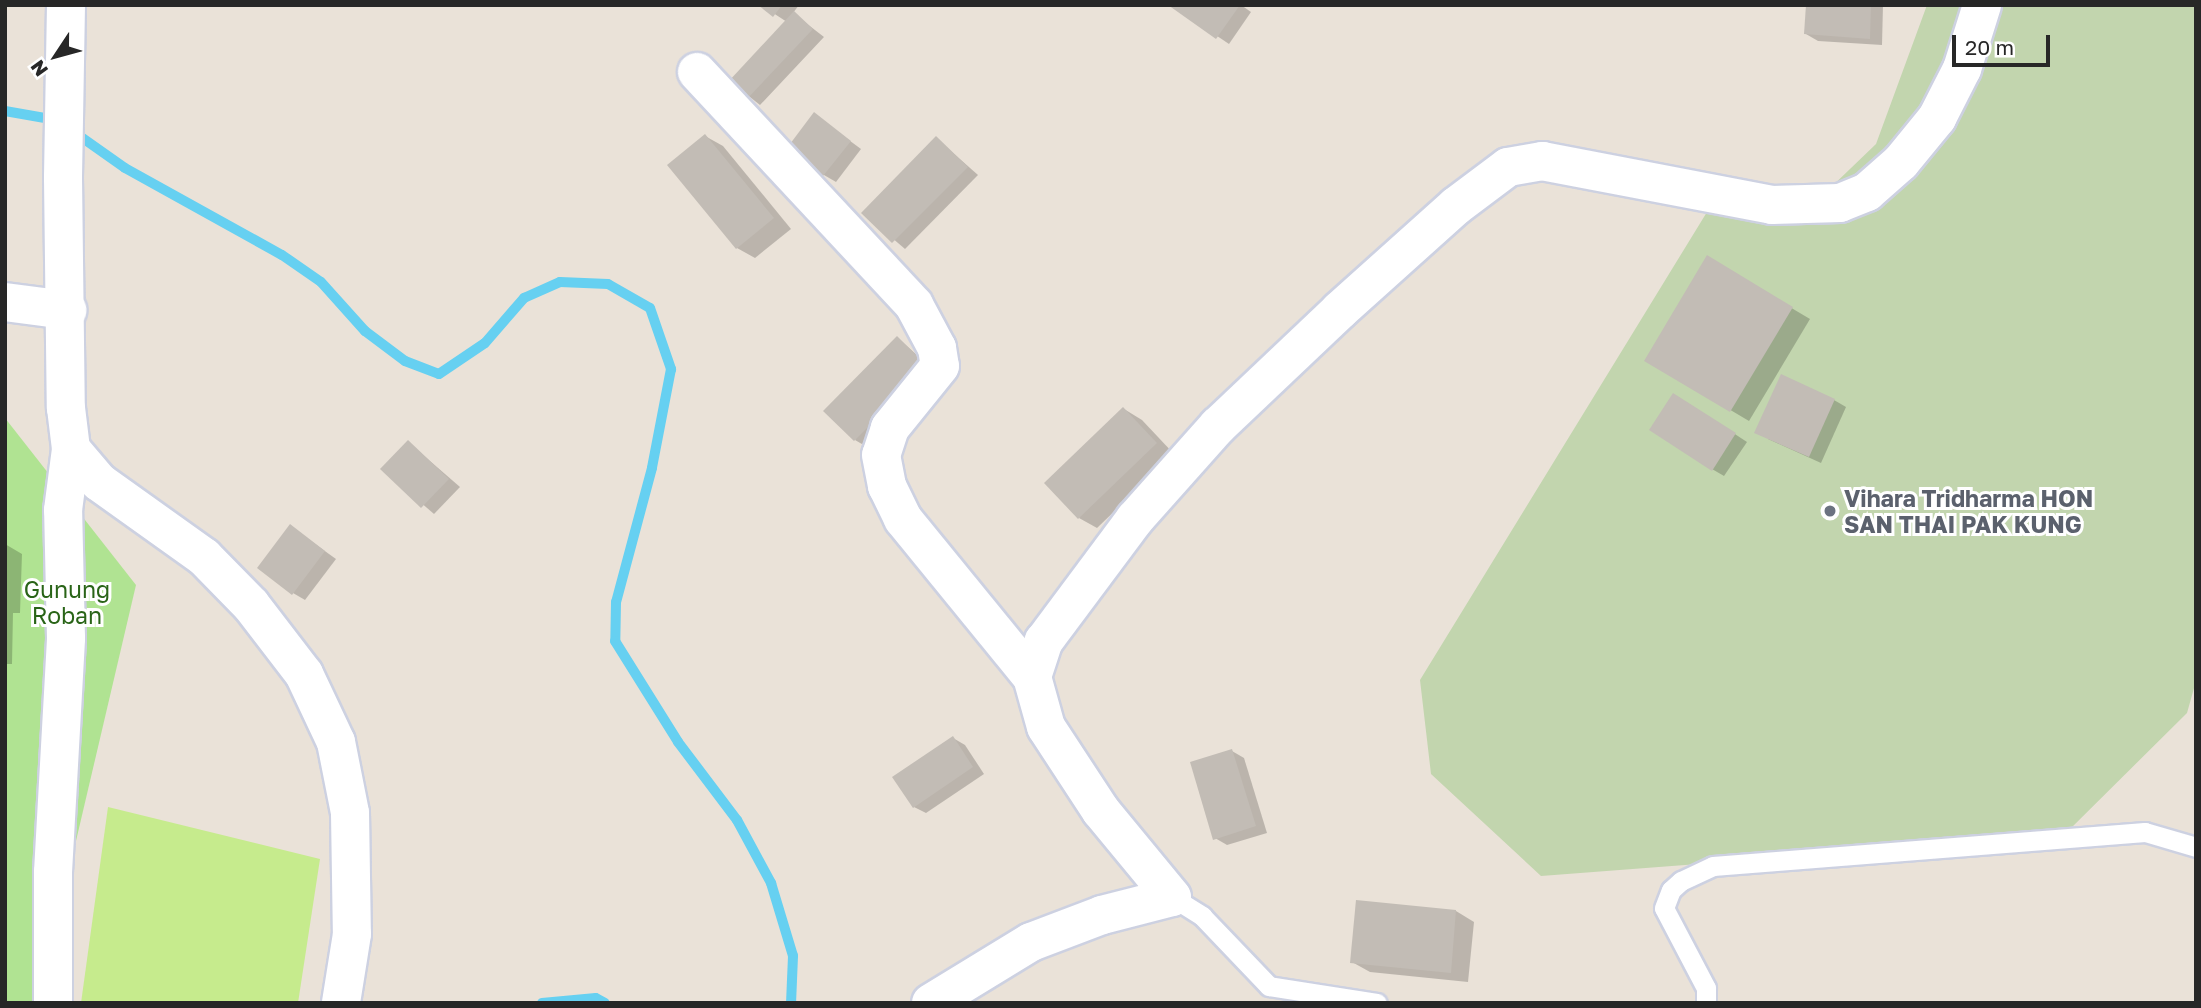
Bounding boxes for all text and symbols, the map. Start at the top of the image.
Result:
north arrow [21,21,91,91]
scale bar [1956,21,2054,65]
text: 20 m [1965,34,2014,60]
text: N [25,56,52,81]
place label: Vihara Tridharma HON SAN THAI PAK KUNG [1844,484,2093,538]
marker: Vihara Tridharma HON SAN THAI PAK KUNG [1822,503,1838,519]
park label: Gunung Roban [24,575,110,629]

